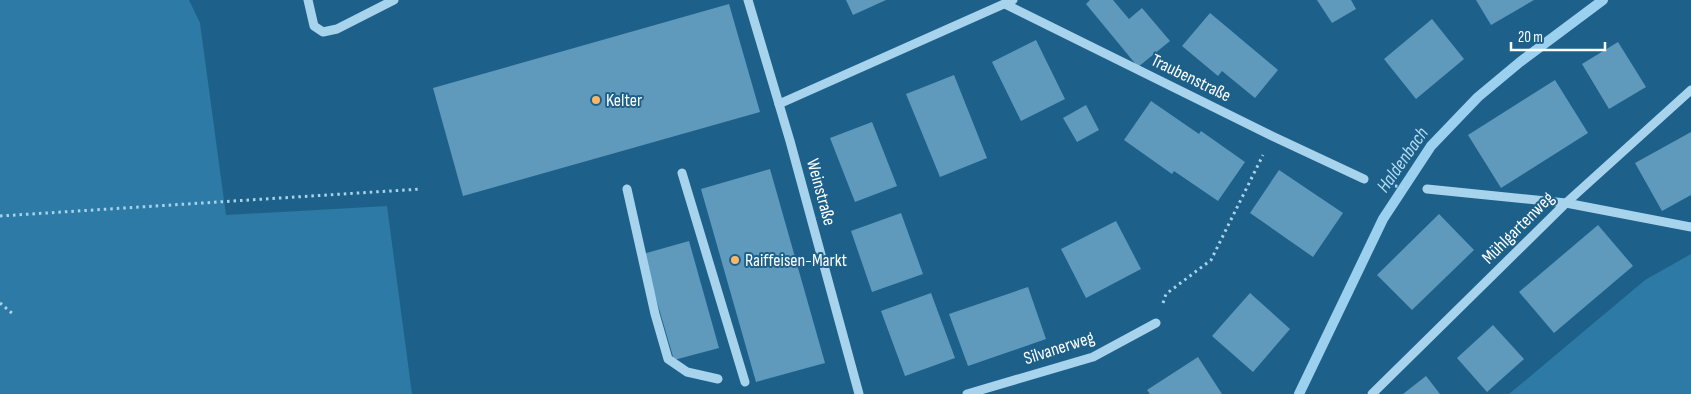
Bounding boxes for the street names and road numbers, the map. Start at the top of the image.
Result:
street label: Traubenstraße [1148,50,1234,106]
street label: Weinstraße [802,156,840,228]
street label: Mühlgartenweg [1478,188,1558,268]
street label: Silvanerweg [1021,327,1097,369]

